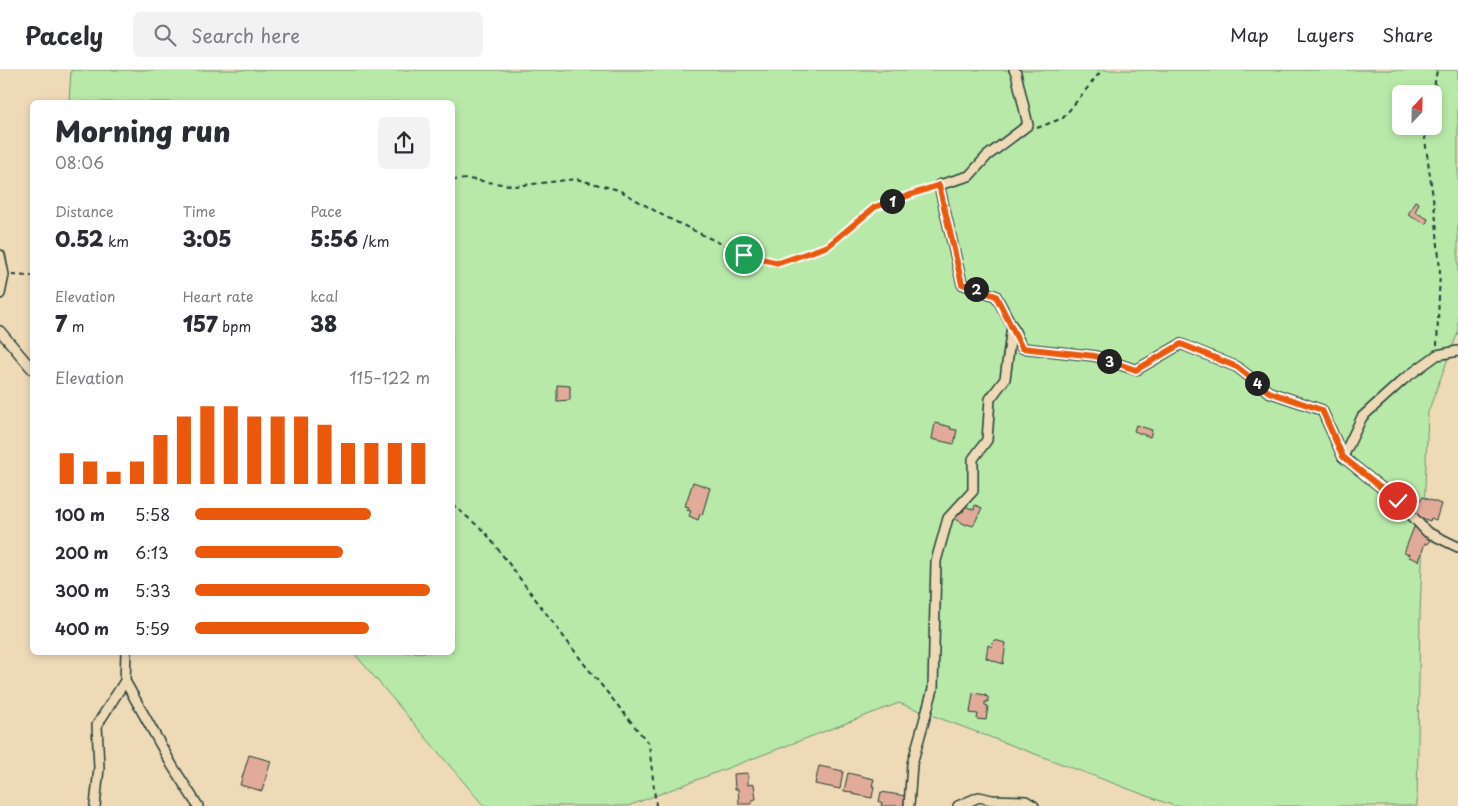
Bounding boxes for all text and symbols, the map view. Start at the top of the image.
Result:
search box [133,12,483,57]
text: Pacely [25,17,103,53]
icon: search [151,21,179,49]
text: Search here [191,21,300,49]
text: Map [1230,21,1269,48]
text: Layers [1297,21,1354,48]
text: Share [1382,21,1433,48]
north arrow [1392,85,1442,135]
map controls [1392,85,1442,135]
text: Morning run [55,109,231,152]
button: share [378,117,430,169]
text: 08:06 [55,150,104,174]
pin: 1 [880,188,904,214]
text: 1 [889,191,896,212]
text: Distance [55,201,114,222]
text: Time [183,201,216,222]
text: Pace [310,201,342,222]
text: 0.52 [55,222,104,254]
text: 3:05 [183,222,232,254]
text: 5:56 [310,222,358,254]
text: km [104,231,129,252]
text: /km [358,231,389,252]
pin [723,234,765,276]
icon: arrive [730,241,758,269]
pin: 2 [964,276,988,302]
text: 2 [972,279,981,300]
text: Elevation [55,286,115,307]
text: Heart rate [183,286,253,307]
text: kcal [310,286,338,307]
text: 7 [55,307,67,339]
text: 157 [183,307,218,339]
text: 38 [310,307,337,339]
text: m [67,316,84,337]
text: bpm [218,316,251,337]
pin: 3 [1096,348,1122,374]
text: 3 [1105,351,1114,372]
text: Elevation [55,365,124,389]
text: 115–122 m [350,365,430,389]
pin: 4 [1244,370,1270,396]
text: 4 [1253,373,1262,394]
pin [1377,480,1419,522]
icon: check [1384,487,1412,515]
text: 100 m [55,502,105,526]
text: 5:58 [135,502,170,526]
text: 200 m [55,540,109,564]
text: 6:13 [135,540,169,564]
text: 300 m [55,578,109,602]
text: 5:33 [135,578,171,602]
text: 400 m [55,616,109,640]
text: 5:59 [135,616,170,640]

